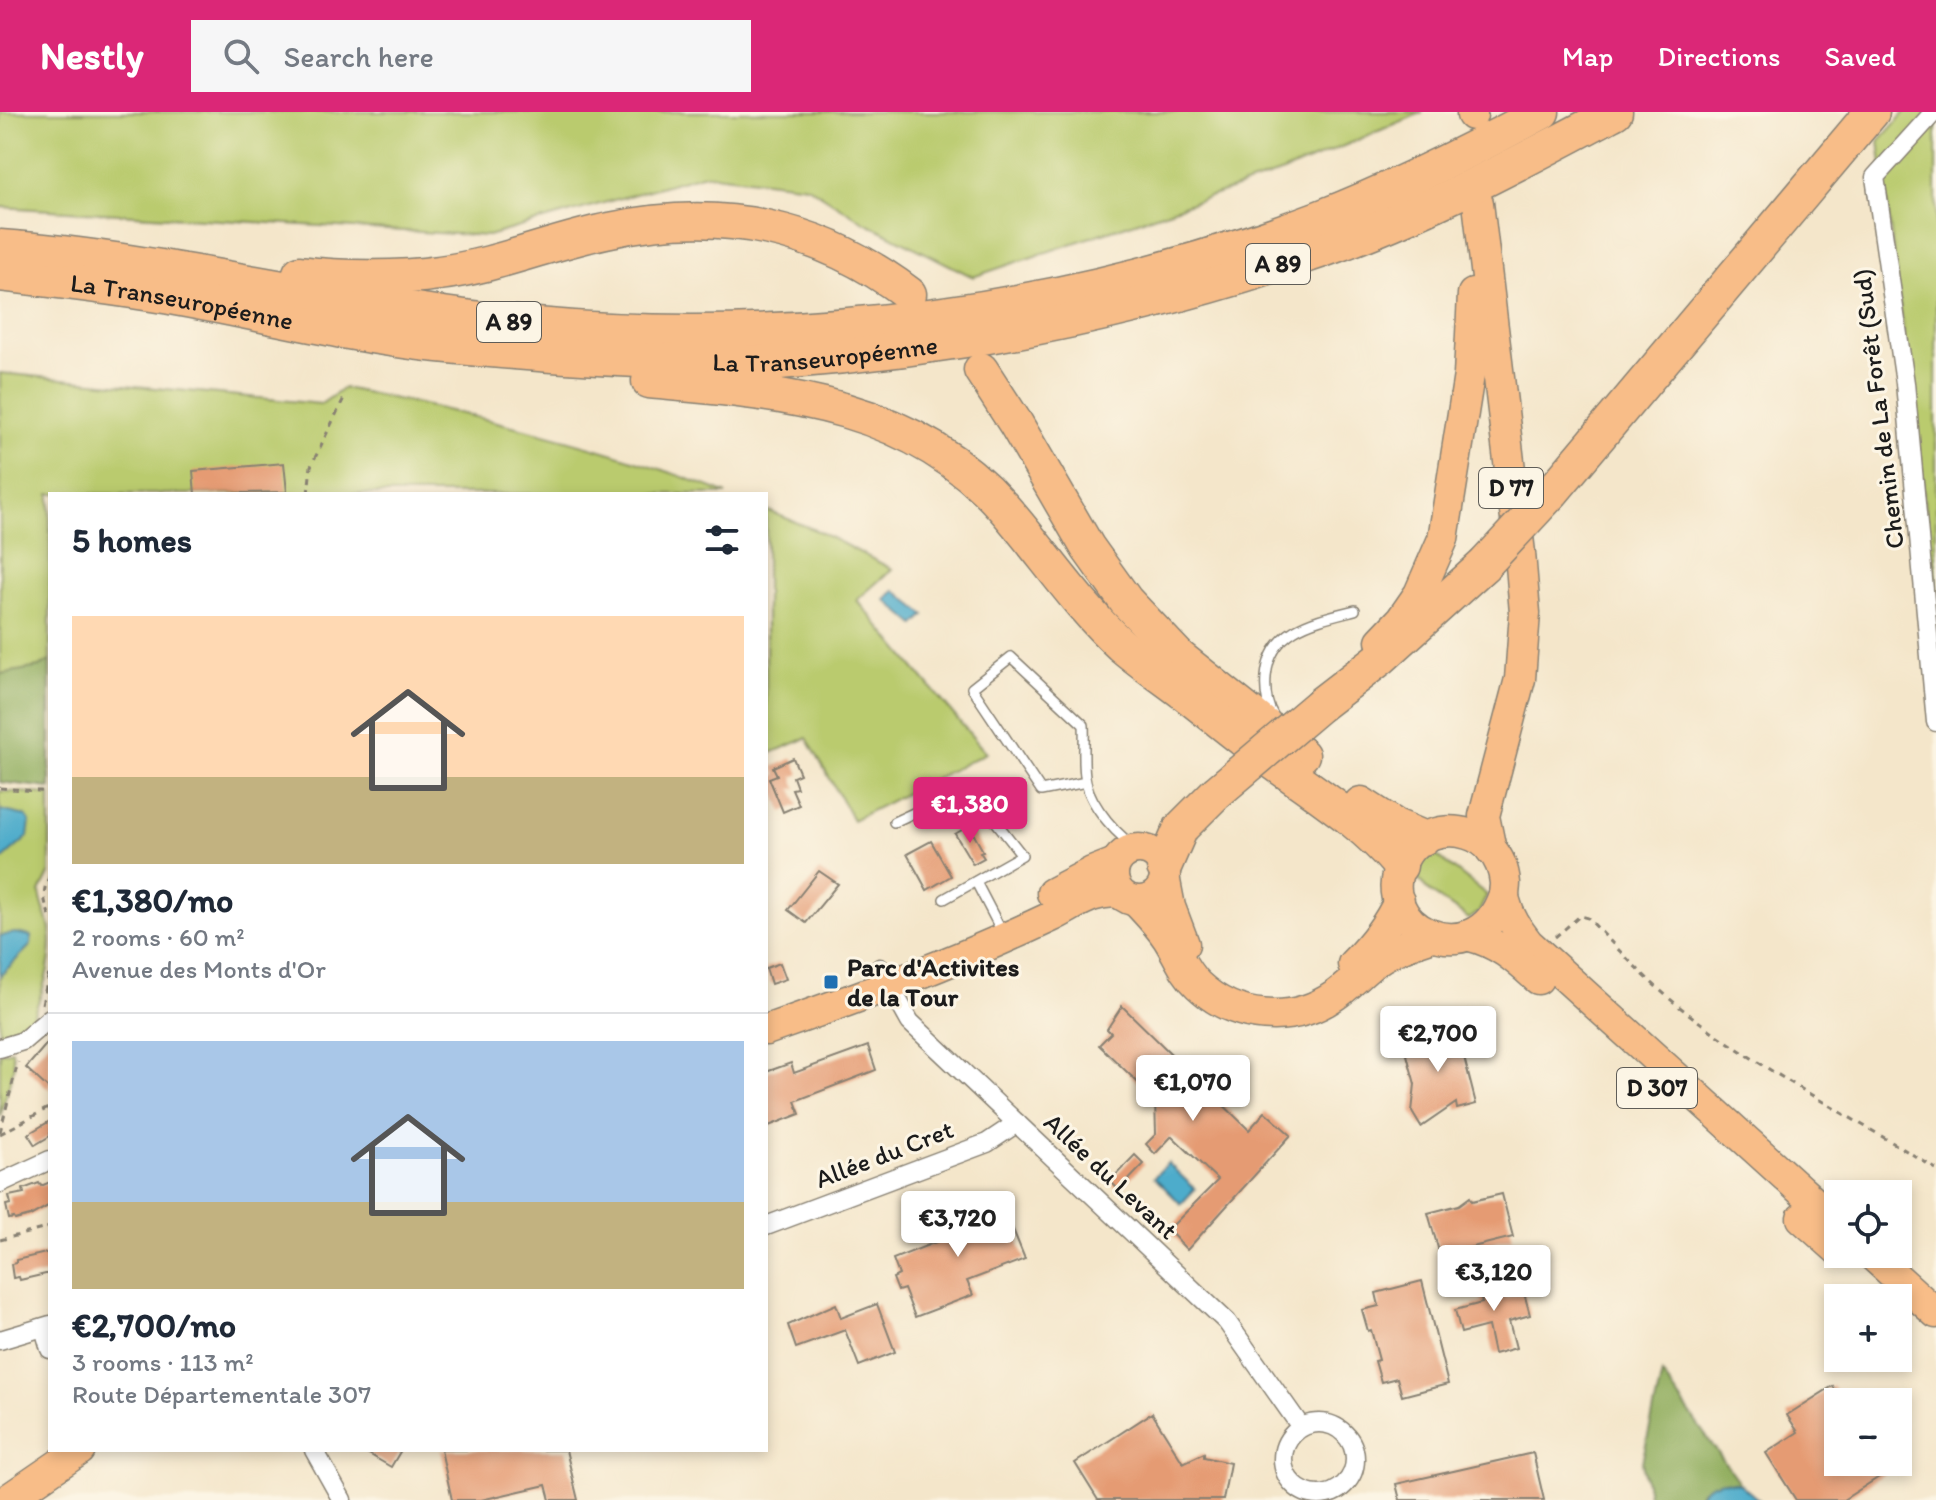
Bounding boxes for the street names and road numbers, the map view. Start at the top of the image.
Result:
road number: A 89 [1246,244,1310,284]
street label: La Transeuropéenne [69,266,296,337]
street label: Chemin de La Forêt (Sud) [1845,267,1911,551]
road number: A 89 [477,302,541,342]
street label: La Transeuropéenne [712,328,940,379]
road number: D 77 [1479,468,1543,508]
road number: D 307 [1617,1068,1697,1108]
street label: Allée du Levant [1038,1106,1185,1246]
street label: Allée du Cret [810,1113,958,1195]

